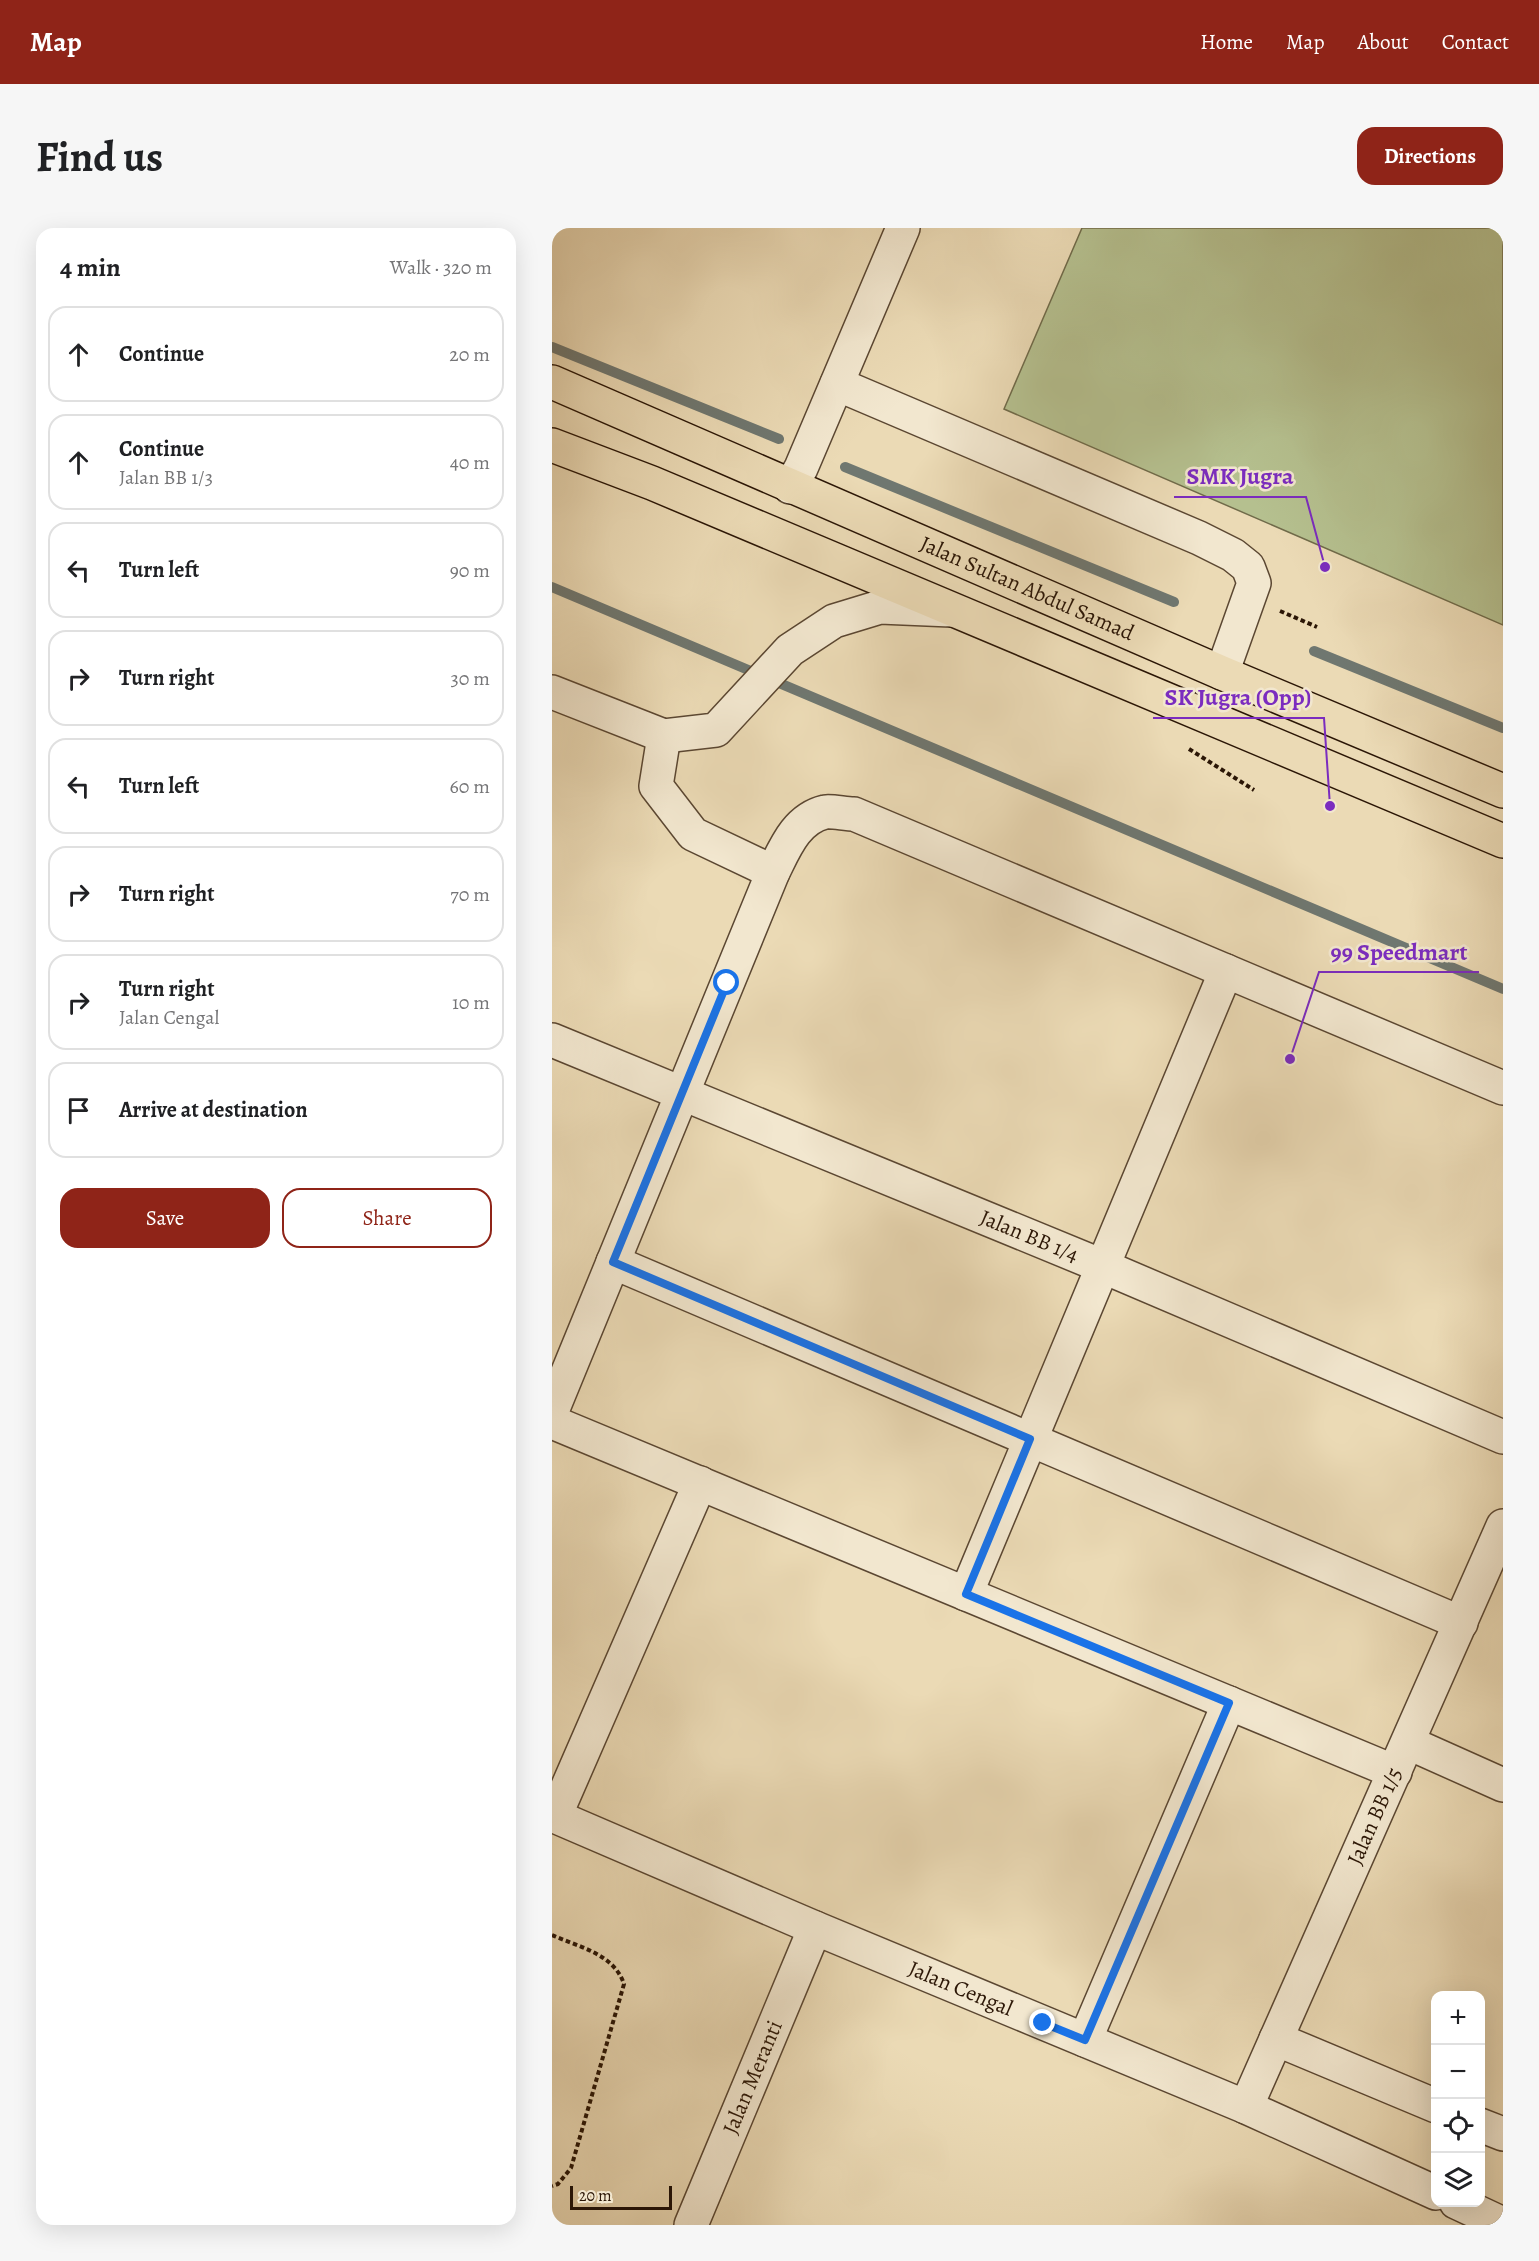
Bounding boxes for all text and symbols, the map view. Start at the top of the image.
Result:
text: Map [30,23,82,61]
text: Home [1200,28,1253,56]
text: Map [1286,28,1324,56]
text: About [1357,28,1409,56]
text: Contact [1442,28,1509,56]
button: Directions [1357,127,1503,185]
text: Find us [36,128,163,185]
text: 4 min [60,250,121,285]
text: Walk · 320 m [390,254,492,281]
icon: ahead [62,338,95,371]
text: Continue [119,339,204,369]
text: 20 m [449,341,490,368]
text: Continue [119,434,204,464]
icon: ahead [62,446,95,479]
text: 40 m [450,449,490,476]
callout: SMK Jugra [1174,455,1306,497]
text: SMK Jugra [1186,460,1294,492]
text: Jalan BB 1/3 [119,464,213,491]
street label: Jalan Sultan Abdul Samad [915,529,1139,648]
icon: left [62,554,95,587]
text: Turn left [119,555,199,585]
text: 90 m [450,557,490,584]
icon: right [62,662,95,695]
text: Turn right [119,663,215,693]
text: 30 m [450,665,490,692]
callout: SK Jugra (Opp) [1153,676,1324,718]
text: SK Jugra (Opp) [1165,681,1311,713]
icon: left [62,770,95,803]
text: Turn left [119,771,199,801]
text: 60 m [450,773,490,800]
icon: right [62,878,95,911]
text: Turn right [119,879,215,909]
text: 70 m [450,881,490,908]
callout: 99 Speedmart [1319,930,1479,972]
text: 99 Speedmart [1331,936,1467,968]
route start [713,969,739,995]
text: Turn right [119,974,215,1004]
icon: right [62,986,95,1019]
text: 10 m [452,989,490,1016]
text: Jalan Cengal [119,1004,219,1031]
icon: arrive [62,1094,95,1127]
text: Arrive at destination [119,1095,308,1125]
button: Save [60,1188,270,1248]
button: Share [282,1188,492,1248]
street label: Jalan BB 1/4 [975,1202,1083,1270]
street label: Jalan BB 1/5 [1340,1763,1409,1870]
street label: Jalan Cengal [904,1953,1017,2024]
map controls [1431,1991,1485,2207]
button: + [1431,1991,1485,2045]
route end [1029,2009,1055,2035]
street label: Jalan Meranti [715,2016,790,2139]
button: − [1431,2045,1485,2099]
button: locate [1431,2099,1485,2153]
button: layers [1431,2153,1485,2207]
scale bar [570,2183,672,2210]
text: 20 m [579,2185,612,2207]

